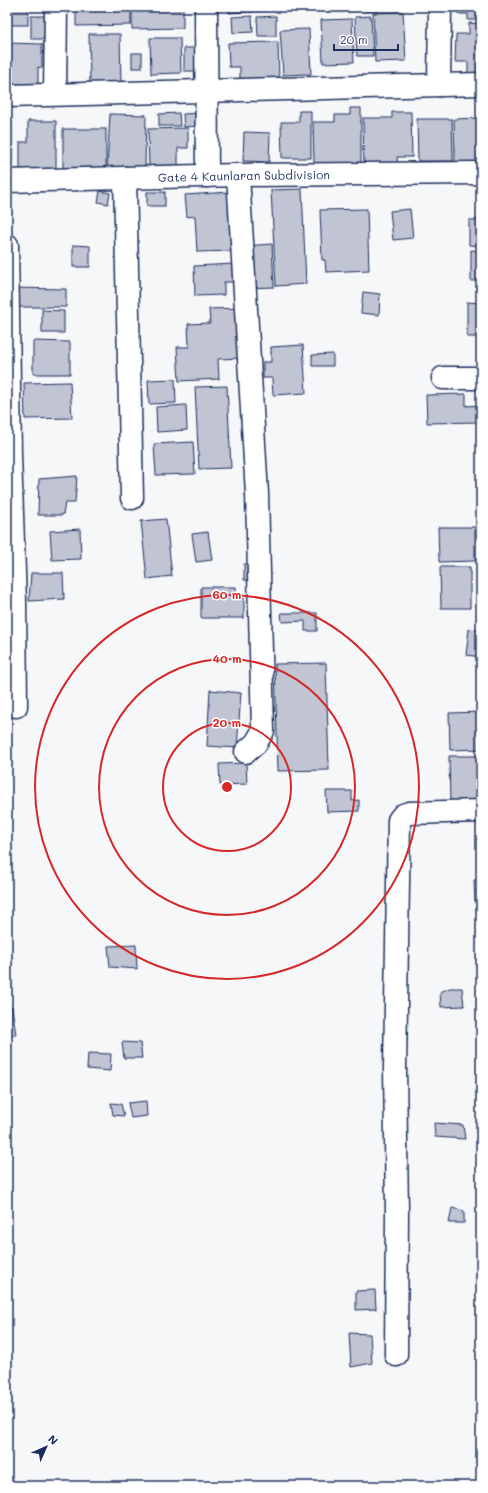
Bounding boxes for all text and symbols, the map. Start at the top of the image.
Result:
scale bar [334,26,398,52]
text: 20 m [340,31,368,47]
street label: Gate 4 Kaunlaran Subdivision [158,166,330,185]
text: 60 m [213,586,241,602]
text: 40 m [212,650,242,666]
text: 20 m [213,714,241,730]
centre of rings [220,780,234,794]
north arrow [26,1427,66,1467]
text: N [45,1431,62,1448]

